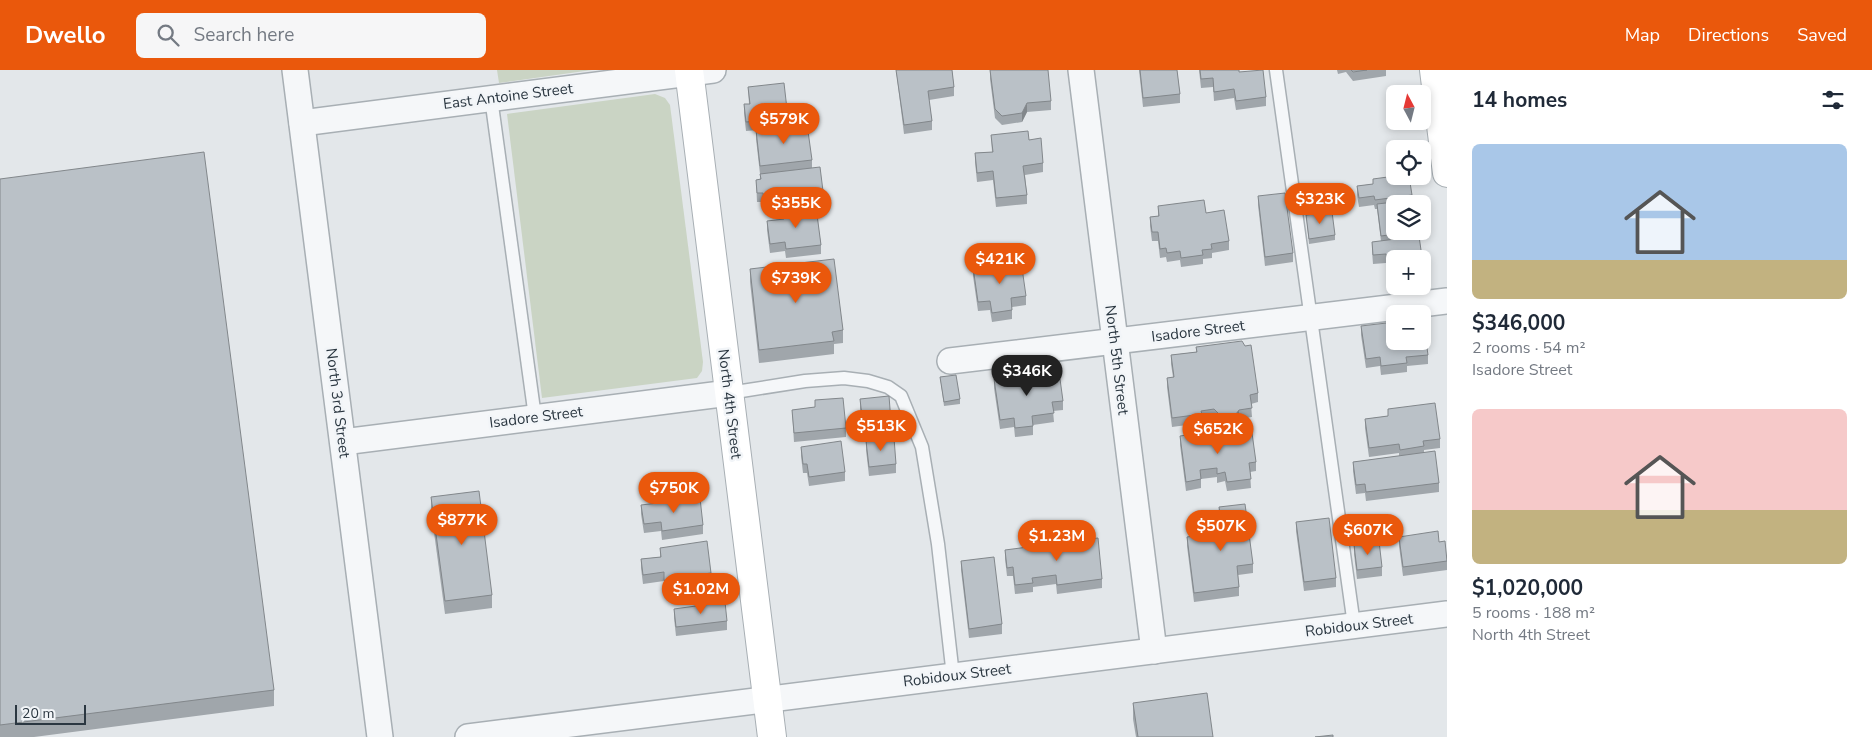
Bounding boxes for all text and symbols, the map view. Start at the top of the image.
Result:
search box [136,13,486,58]
text: Dwello [25,19,106,51]
icon: search [154,21,182,49]
text: Search here [194,22,294,48]
text: Map [1625,23,1660,47]
text: Directions [1688,23,1769,47]
text: Saved [1797,23,1847,47]
street label: East Antoine Street [442,78,575,114]
north arrow [1386,85,1431,130]
map controls [1386,85,1431,350]
text: 14 homes [1472,86,1567,114]
icon: filters [1819,86,1847,114]
pin: $579K [749,102,819,145]
text: $579K [759,108,809,130]
button: locate [1386,140,1431,185]
icon: home [1615,177,1705,267]
pin: $323K [1285,182,1355,225]
pin: $355K [761,186,831,229]
text: $323K [1295,188,1345,210]
text: $355K [771,192,821,214]
button: layers [1386,195,1431,240]
pin: $421K [965,242,1035,285]
text: $421K [975,248,1025,270]
button: + [1386,250,1431,295]
pin: $739K [761,262,831,304]
text: $739K [771,267,821,289]
street label: North 5th Street [1100,304,1134,417]
button: − [1386,305,1431,350]
text: $346,000 [1472,309,1565,337]
street label: Isadore Street [1150,315,1247,347]
text: 2 rooms · 54 m² [1472,337,1585,359]
street label: North 3rd Street [321,347,355,460]
street label: North 4th Street [713,348,747,461]
pin: $346K [992,354,1062,397]
text: Isadore Street [1472,359,1572,381]
text: $346K [1002,360,1052,382]
street label: Isadore Street [488,401,585,433]
pin: $513K [846,410,916,452]
pin: $652K [1183,412,1253,455]
text: $513K [856,415,906,437]
text: $652K [1193,418,1243,440]
icon: home [1615,442,1705,532]
pin: $750K [639,472,709,514]
text: $750K [649,477,699,499]
pin: $877K [427,504,497,546]
text: $877K [437,509,487,531]
pin: $507K [1186,510,1256,552]
pin: $607K [1333,514,1403,556]
text: $507K [1196,515,1246,537]
text: $607K [1343,519,1393,541]
pin: $1.23M [1016,520,1098,562]
text: $1.23M [1029,525,1085,547]
pin: $1.02M [660,572,742,615]
text: $1,020,000 [1472,574,1583,602]
text: $1.02M [673,578,729,600]
text: 5 rooms · 188 m² [1472,602,1595,624]
street label: Robidoux Street [1304,608,1415,642]
text: North 4th Street [1472,624,1590,646]
street label: Robidoux Street [902,658,1013,692]
scale bar [15,702,86,725]
text: 20 m [22,704,54,723]

